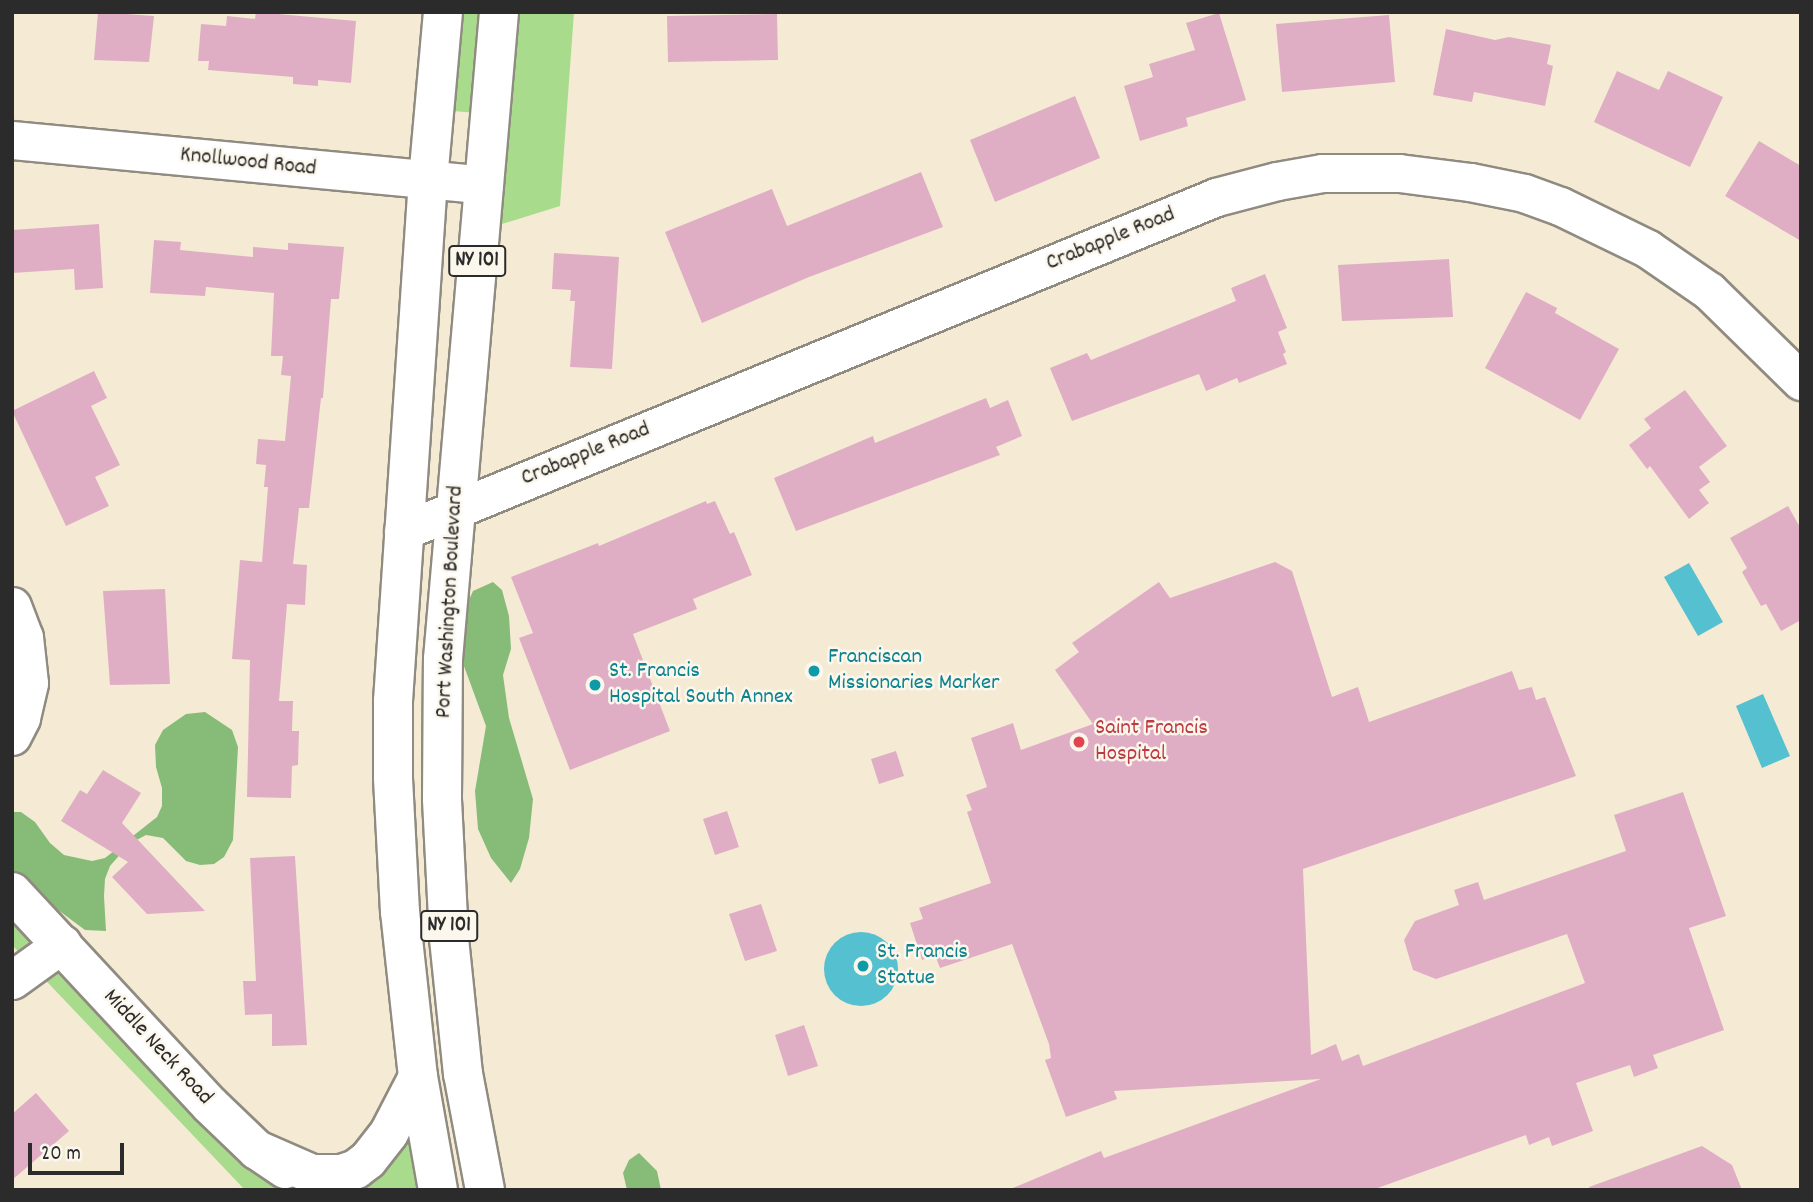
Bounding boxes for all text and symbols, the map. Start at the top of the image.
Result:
street label: Knollwood Road [179,142,317,184]
street label: Crabapple Road [1043,202,1179,278]
road number: NY 101 [447,244,507,278]
street label: Crabapple Road [518,417,654,493]
street label: Port Washington Boulevard [431,485,471,719]
place label: Franciscan Missionaries Marker [828,644,1000,698]
place label: St. Francis Hospital South Annex [609,658,793,712]
marker: Franciscan Missionaries Marker [806,663,822,679]
marker: St. Francis Hospital South Annex [587,677,603,693]
place label: Saint Francis Hospital [1095,715,1208,769]
marker: Saint Francis Hospital [1069,732,1089,752]
road number: NY 101 [419,908,479,944]
place label: St. Francis Statue [877,939,968,993]
marker: St. Francis Statue [855,958,871,974]
street label: Middle Neck Road [96,984,218,1112]
scale bar [32,1128,128,1172]
text: 20 m [41,1140,81,1170]

